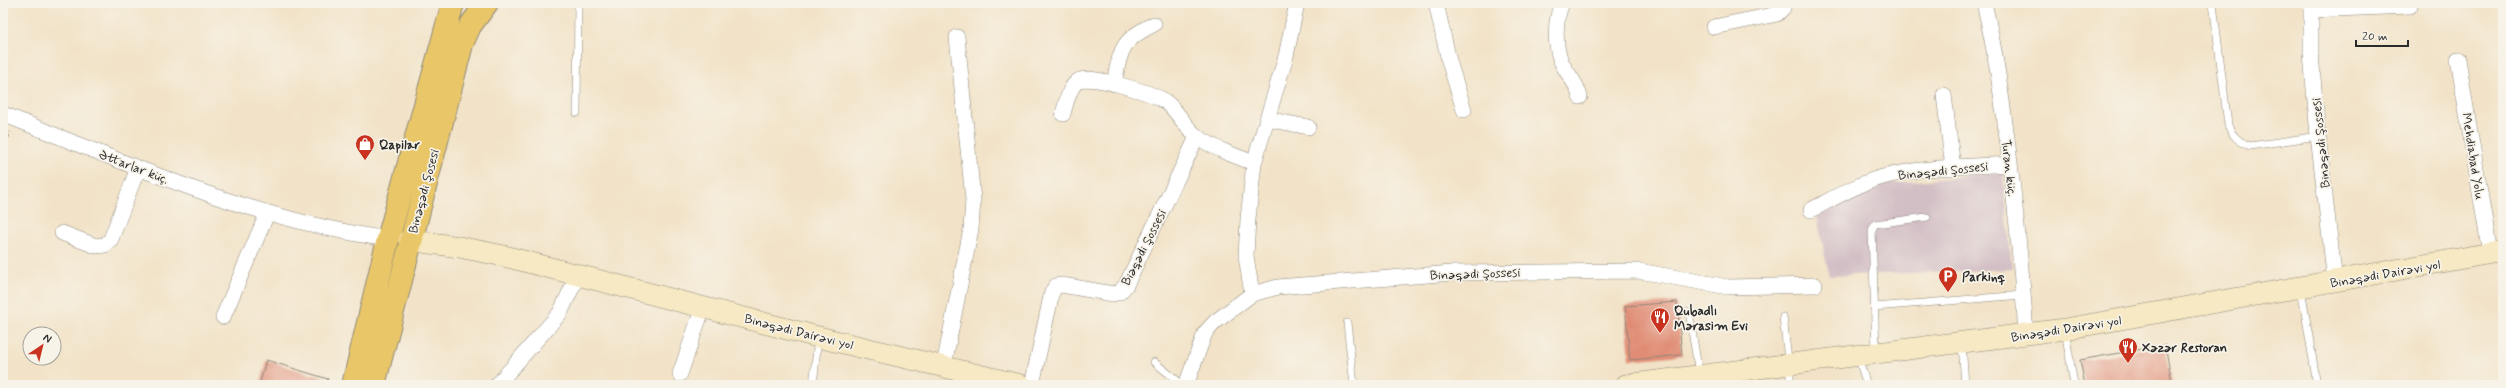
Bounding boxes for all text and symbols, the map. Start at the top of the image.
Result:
scale bar [2356,22,2408,48]
text: 20 m [2362,29,2388,45]
street label: Binəqədi Şossesi [2308,97,2335,189]
street label: Mehdiabad Yolu [2457,112,2488,201]
shop icon: Qapilar [354,133,376,161]
place label: Qapilar [379,137,420,154]
street label: Turan küç. [1997,139,2020,198]
street label: Əttarlar küç. [96,146,171,189]
street label: Binəqədi şosesi [405,147,444,235]
street label: Binəqədi Şossesi [1897,158,1989,185]
street label: Biəqədi Şossesi [1118,207,1171,289]
street label: Binəqədi Dairəvi yol [2329,256,2442,293]
street label: Binəqədi Şossesi [1429,264,1521,285]
parking icon: Parkinq [1937,265,1959,293]
place label: Parkinq [1962,269,2005,286]
place label: Qubadlı Mərasim Evi [1674,303,1748,335]
restaurant icon: Qubadlı Mərasim Evi [1649,306,1671,334]
street label: Binəqədi Dairəvi yol [742,311,855,354]
street label: Binəqədi Dairəvi yol [2010,312,2123,347]
north arrow [22,326,62,366]
text: N [40,331,54,346]
restaurant icon: Xəzər Restoran [2117,336,2139,364]
place label: Xəzər Restoran [2142,340,2227,357]

